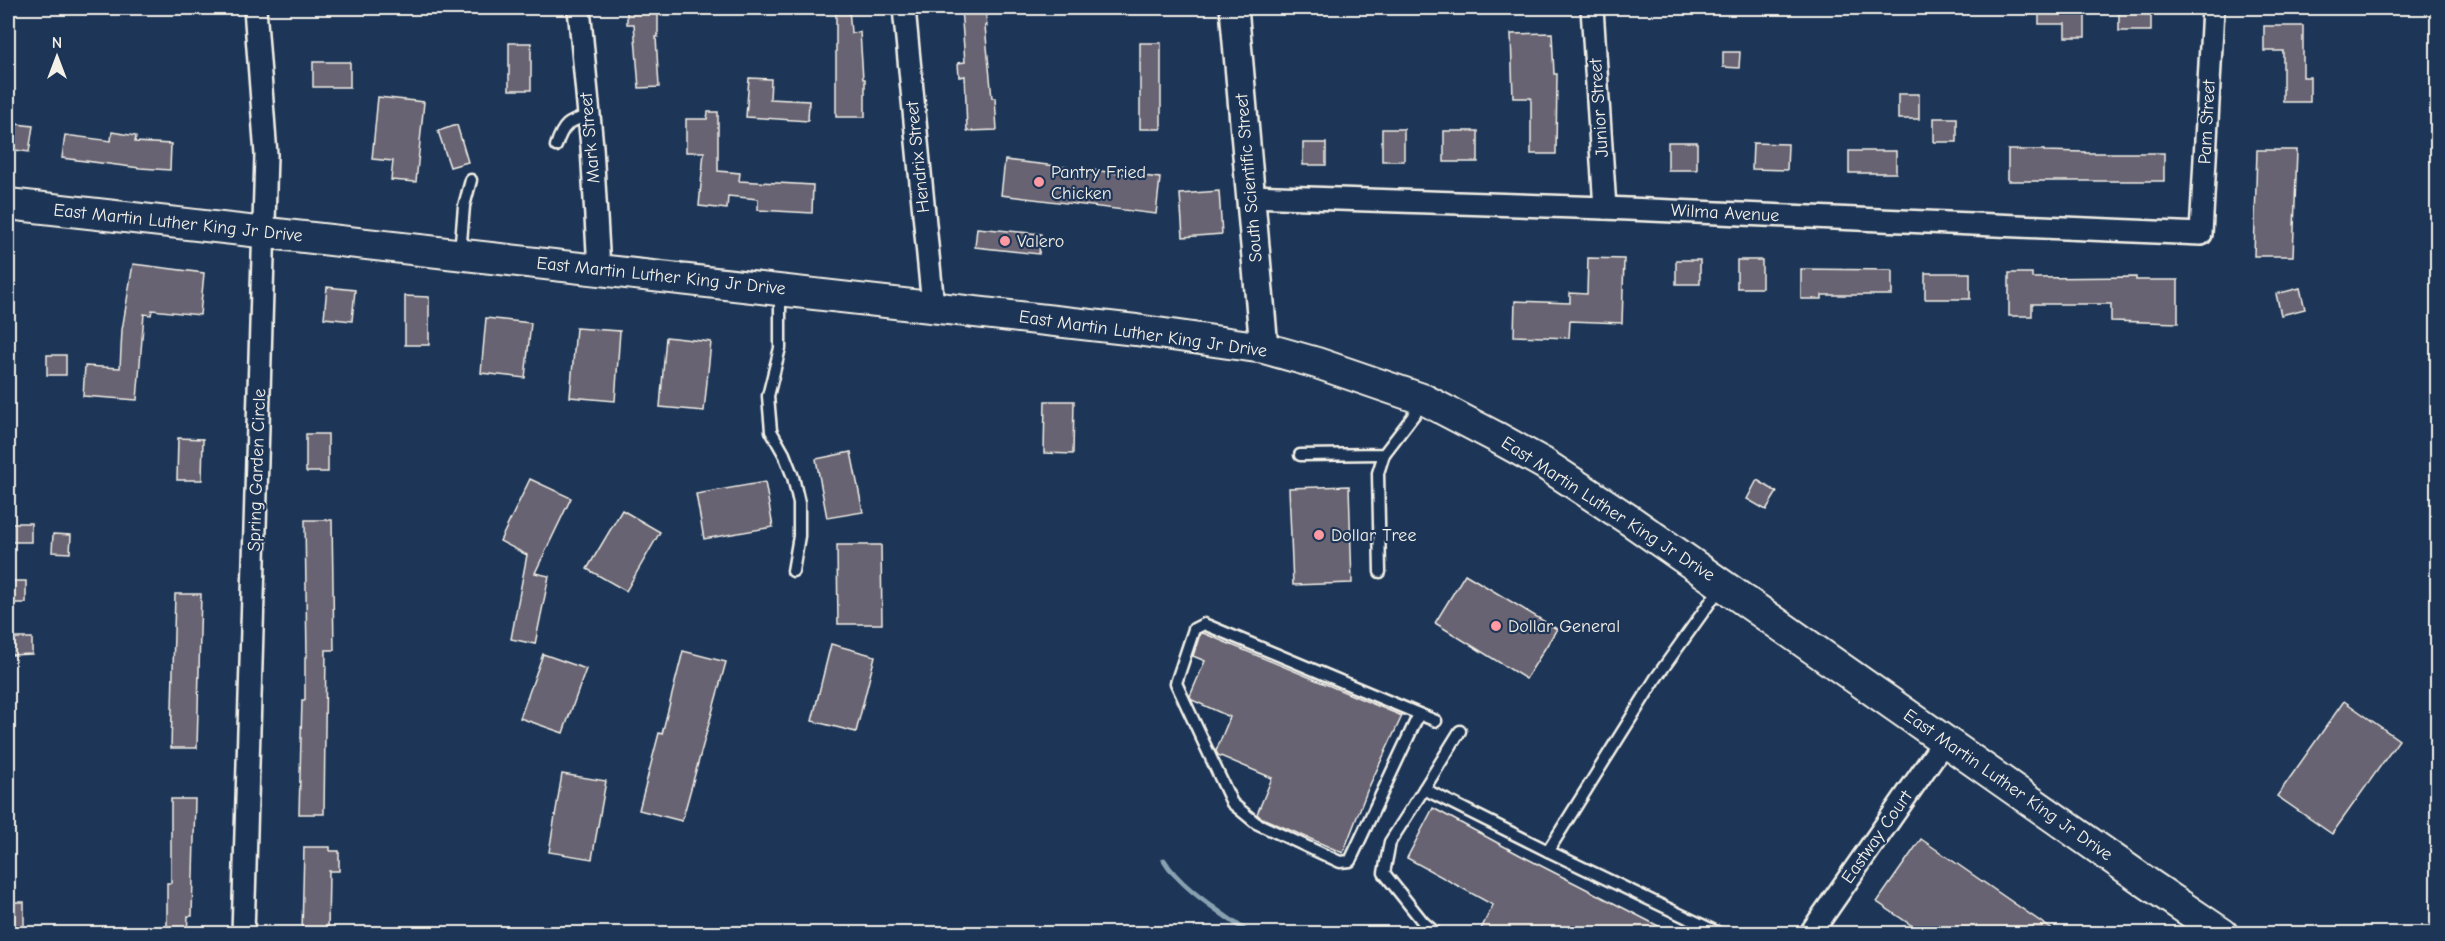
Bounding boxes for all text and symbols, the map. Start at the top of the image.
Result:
north arrow [27,27,87,87]
text: N [52,34,62,52]
street label: Junior Street [1585,57,1613,158]
street label: Pam Street [2194,78,2220,165]
street label: Mark Street [575,91,604,184]
street label: South Scientific Street [1231,92,1267,263]
street label: Hendrix Street [902,99,934,214]
place label: Pantry Fried Chicken [1051,162,1146,204]
marker: Pantry Fried Chicken [1032,175,1046,189]
street label: East Martin Luther King Jr Drive [52,199,304,247]
street label: Wilma Avenue [1670,200,1780,226]
place label: Valero [1017,231,1064,252]
marker: Valero [998,234,1012,248]
street label: East Martin Luther King Jr Drive [535,252,787,300]
street label: East Martin Luther King Jr Drive [1018,306,1268,362]
street label: Spring Garden Circle [244,388,270,552]
street label: East Martin Luther King Jr Drive [1497,432,1719,586]
place label: Dollar Tree [1331,525,1416,546]
marker: Dollar Tree [1312,528,1326,542]
place label: Dollar General [1508,616,1620,637]
marker: Dollar General [1489,619,1503,633]
street label: East Martin Luther King Jr Drive [1899,705,2117,865]
street label: Eastway Court [1837,786,1917,888]

